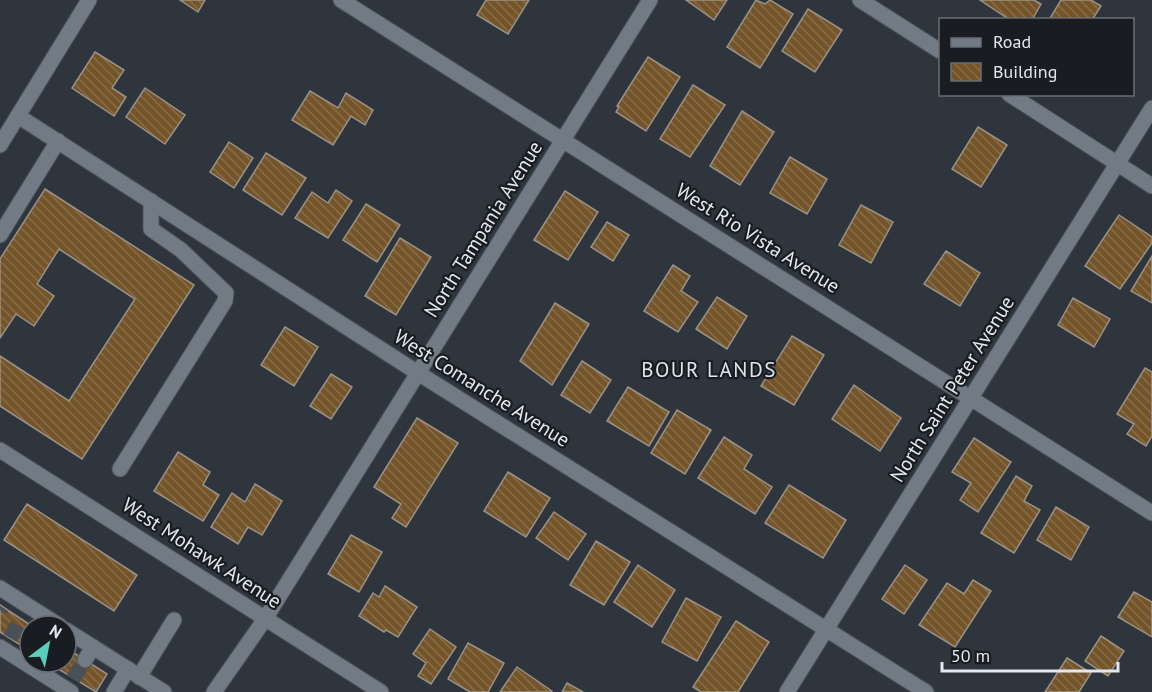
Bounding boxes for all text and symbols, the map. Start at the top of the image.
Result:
legend [939,18,1134,96]
text: Road [993,30,1031,53]
text: Building [993,60,1057,83]
street label: North Tampania Avenue [418,136,548,322]
street label: West Rio Vista Avenue [671,177,845,299]
street label: North Saint Peter Avenue [884,291,1020,487]
street label: West Comanche Avenue [389,323,575,453]
district label: BOUR LANDS [641,356,777,383]
street label: West Mohawk Avenue [117,492,287,614]
north arrow [18,614,78,674]
text: N [46,620,66,643]
scale bar [942,635,1118,673]
text: 50 m [951,644,990,667]

